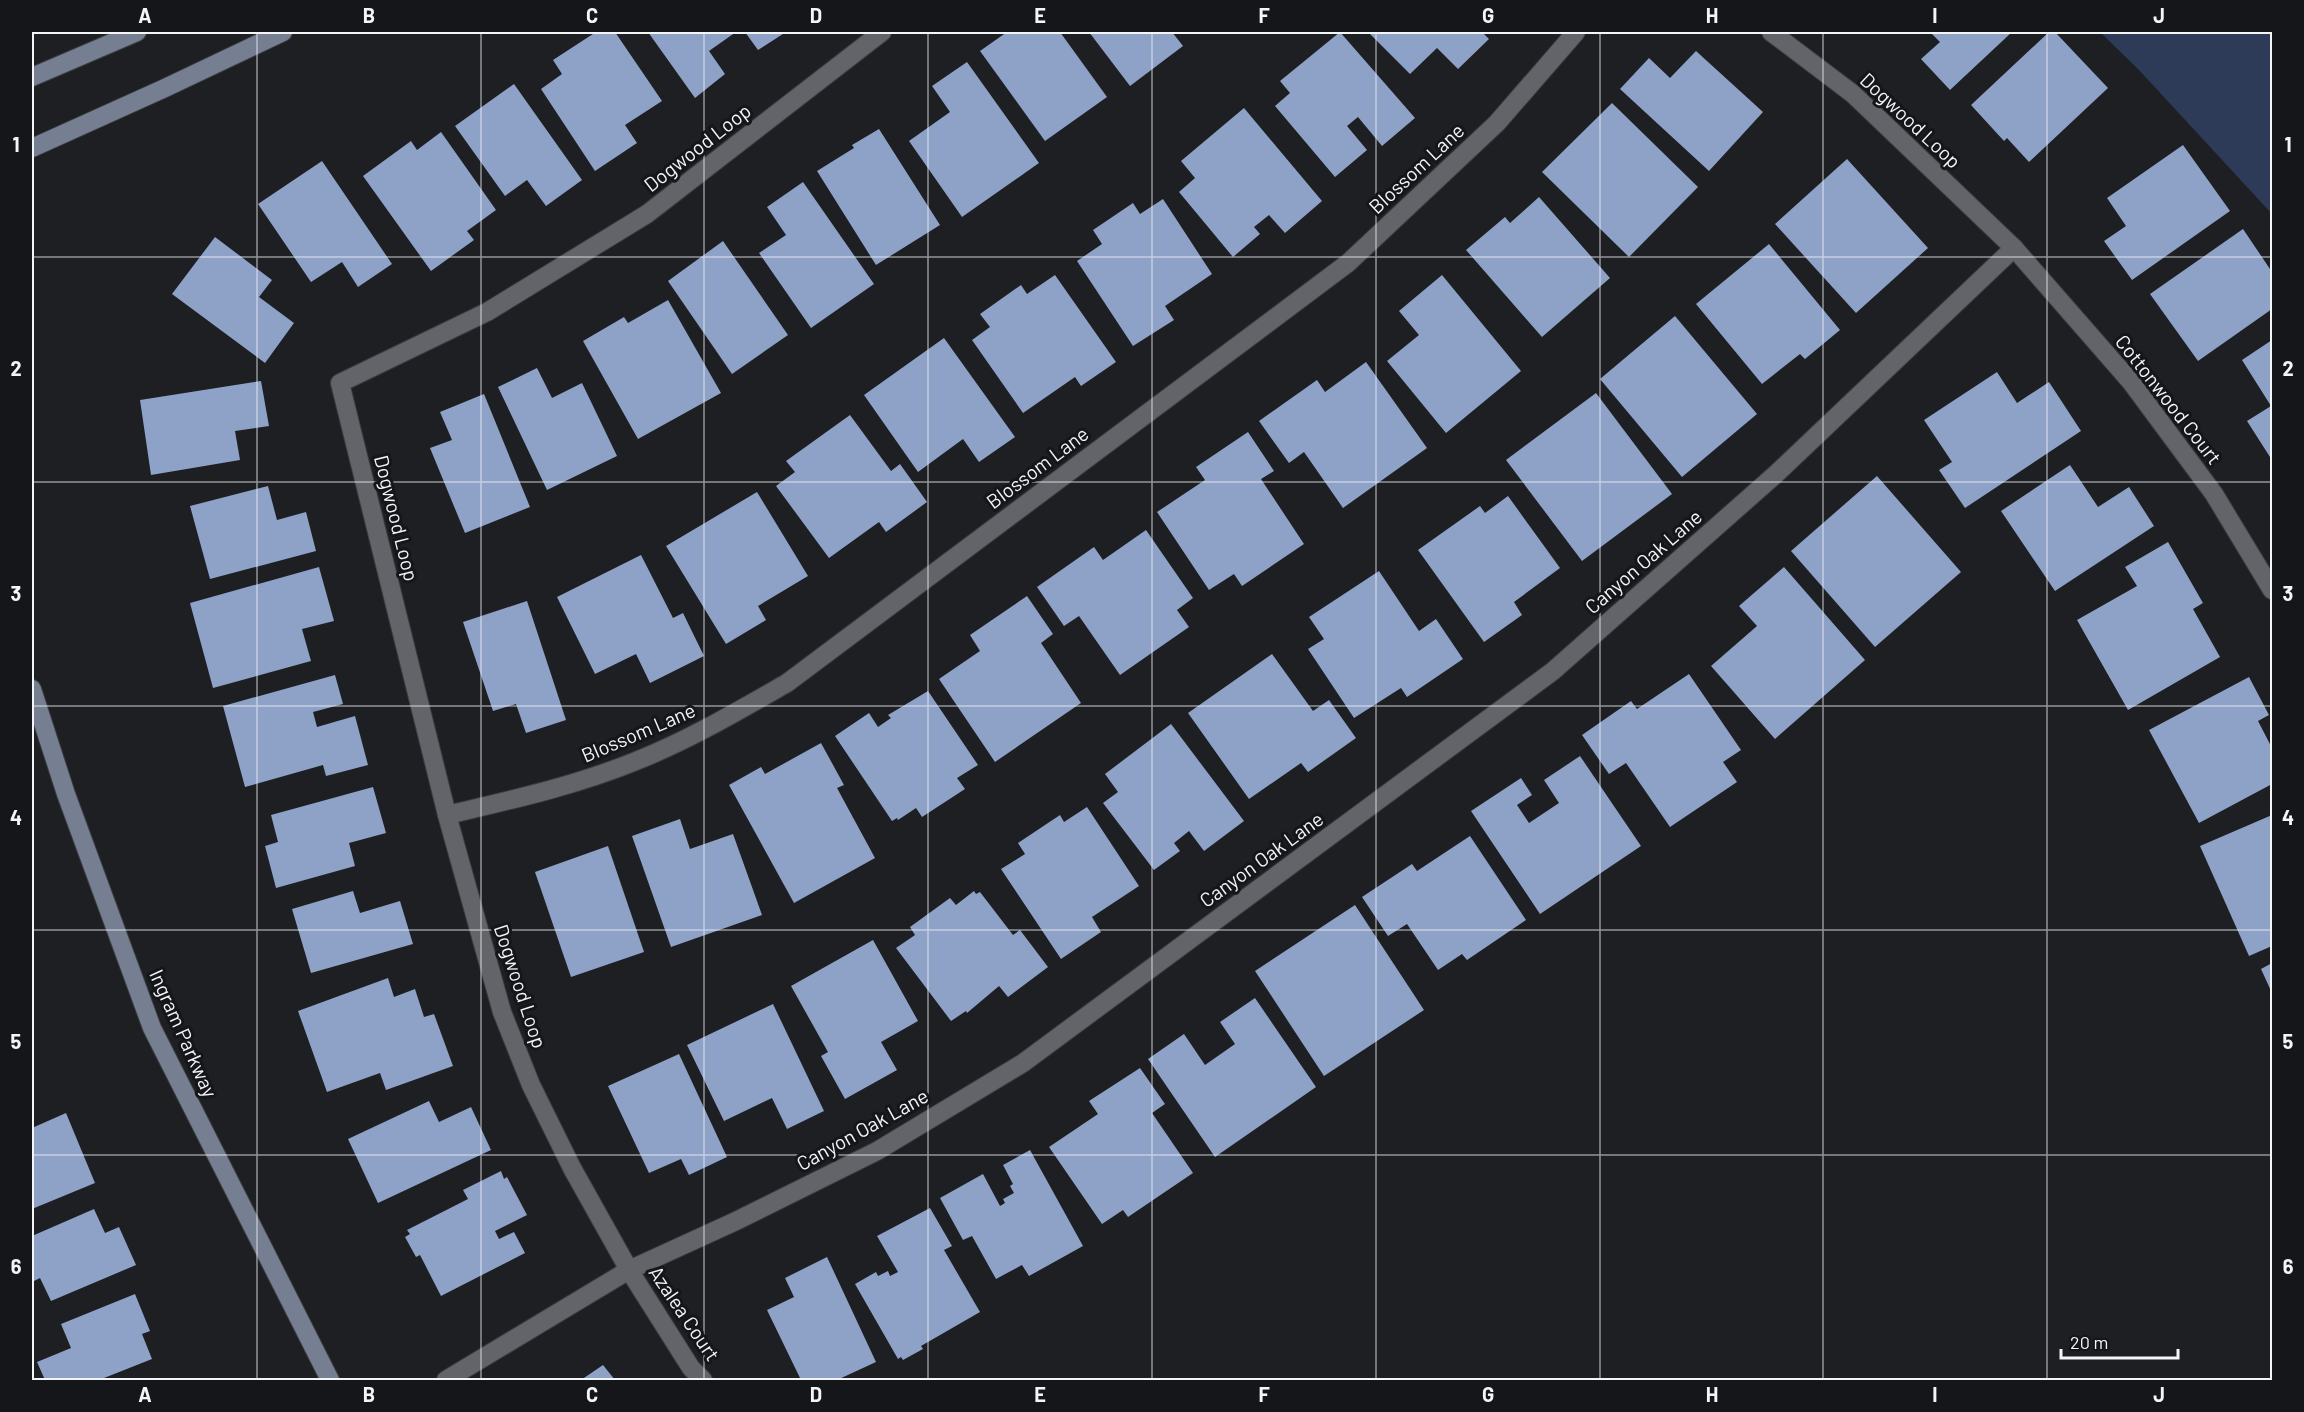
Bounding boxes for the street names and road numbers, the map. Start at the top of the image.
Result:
street label: Dogwood Loop [1856,67,1966,173]
street label: Dogwood Loop [639,98,755,196]
street label: Blossom Lane [1363,118,1469,218]
street label: Cottonwood Court [2111,329,2227,469]
street label: Blossom Lane [981,421,1093,513]
street label: Dogwood Loop [370,453,424,583]
street label: Canyon Oak Lane [1580,504,1706,618]
street label: Blossom Lane [577,697,699,767]
street label: Canyon Oak Lane [1195,806,1327,912]
street label: Dogwood Loop [490,921,552,1051]
street label: Ingram Parkway [145,965,223,1101]
street label: Canyon Oak Lane [792,1083,932,1175]
street label: Azalea Court [645,1261,725,1365]

